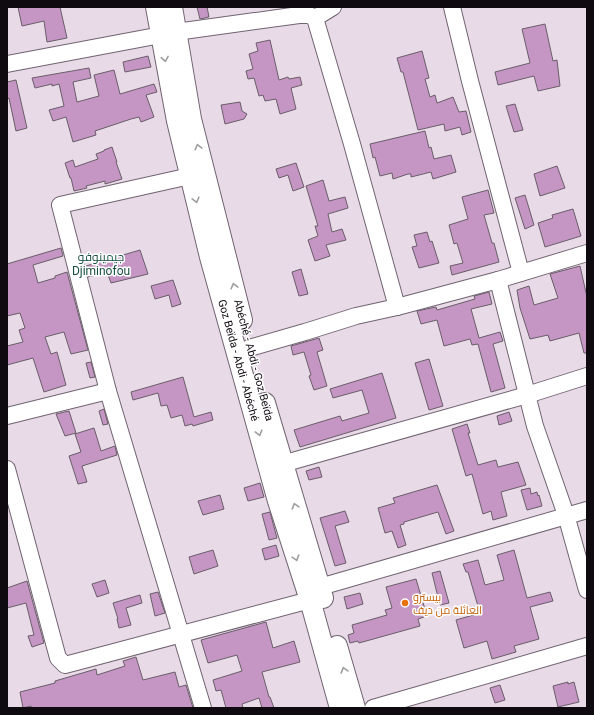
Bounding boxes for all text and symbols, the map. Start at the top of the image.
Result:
one-way arrow [161,56,169,62]
one-way arrow [195,143,203,150]
one-way arrow [191,196,200,203]
district label: جيمينوفو Djiminofou [72,250,130,278]
one-way arrow [230,283,238,289]
street label: Goz Beïda - Abdi - Abéché [215,298,261,423]
street label: Abéché - Abdi - Goz Beïda [231,298,276,422]
one-way arrow [254,430,263,437]
one-way arrow [291,502,300,509]
one-way arrow [291,554,300,561]
place label: بيسترو العائلة من ديف [413,591,482,617]
marker: بيسترو العائلة من ديف [400,598,410,608]
one-way arrow [340,667,349,674]

